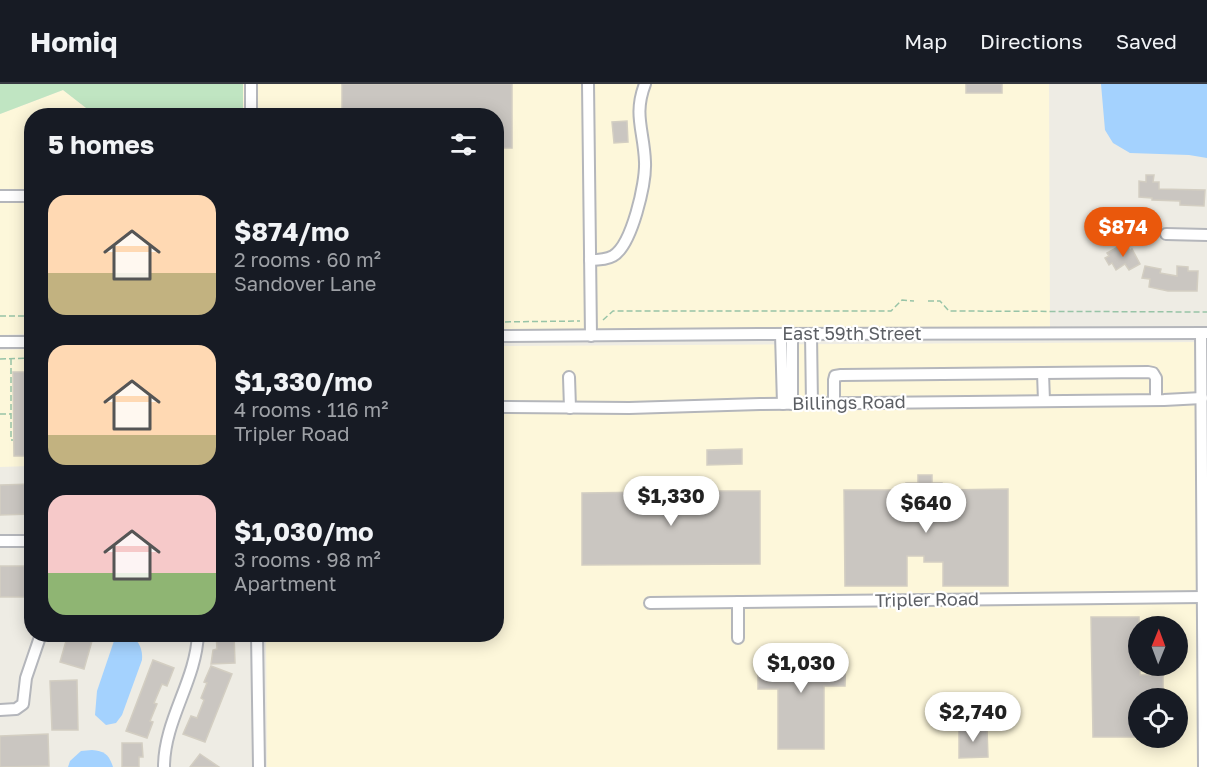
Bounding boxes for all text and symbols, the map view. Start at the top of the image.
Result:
text: Homiq [30,25,117,58]
text: Map [904,28,947,54]
text: Directions [980,28,1083,54]
text: Saved [1116,28,1177,54]
icon: filters [447,128,480,161]
text: 5 homes [48,129,154,160]
pin: $874 [1087,207,1159,258]
text: $874 [1098,214,1148,238]
text: $874/mo [234,216,349,247]
icon: home [96,219,168,291]
text: 2 rooms · 60 m² [234,247,381,271]
text: Sandover Lane [234,271,376,295]
street label: East 59th Street [782,322,922,344]
text: $1,330/mo [234,366,373,397]
icon: home [96,369,168,441]
street label: Billings Road [792,390,906,414]
text: 4 rooms · 116 m² [234,397,389,421]
text: Tripler Road [234,421,350,445]
pin: $1,330 [622,476,720,527]
text: $1,330 [637,483,705,507]
pin: $640 [890,483,962,534]
text: $640 [900,490,952,514]
text: $1,030/mo [234,516,374,547]
icon: home [96,519,168,591]
text: 3 rooms · 98 m² [234,547,381,571]
text: Apartment [234,571,337,595]
street label: Tripler Road [875,587,979,611]
north arrow [1128,616,1188,676]
map controls [1128,616,1188,748]
pin: $1,030 [752,643,850,694]
text: $1,030 [767,650,835,674]
button: locate [1128,688,1188,748]
pin: $2,740 [924,692,1022,743]
text: $2,740 [939,699,1007,723]

